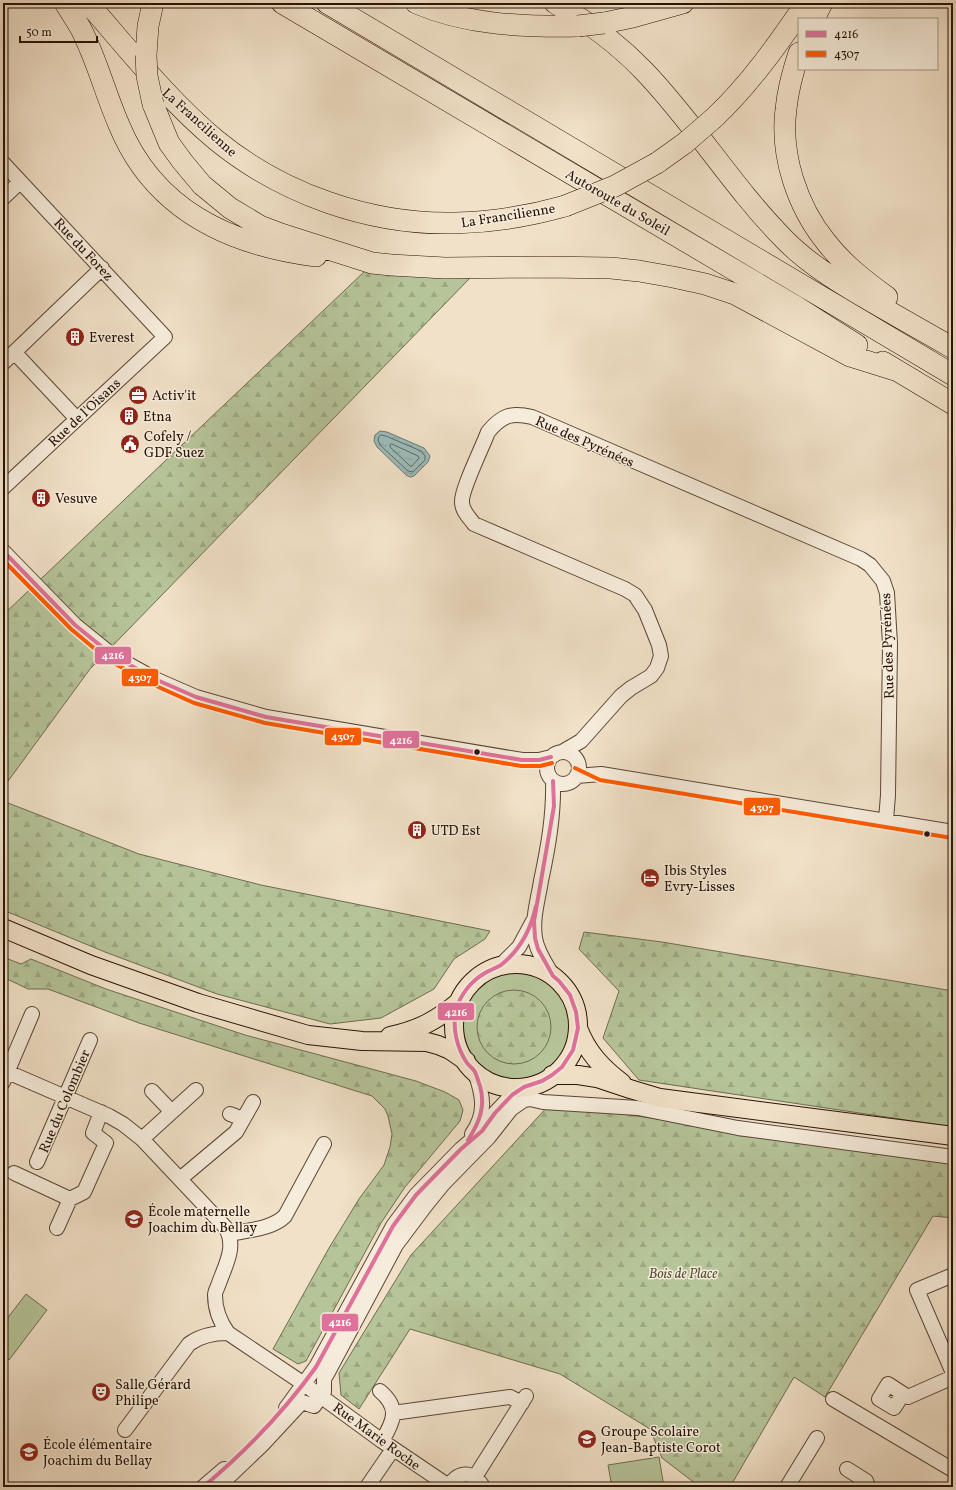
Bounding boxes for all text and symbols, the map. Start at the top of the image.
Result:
scale bar [20,18,97,44]
legend [798,18,938,70]
text: 50 m [26,25,52,41]
text: 4216 [834,27,858,43]
text: 4307 [834,47,860,63]
street label: La Francilienne [157,84,241,162]
street label: Autoroute du Soleil [561,166,673,241]
street label: La Francilienne [460,200,557,233]
street label: Rue du Forez [49,214,117,286]
building icon: Everest [64,326,86,348]
place label: Everest [89,329,135,348]
street label: Rue de l'Oisans [45,374,125,452]
office icon: Activ'it [127,384,149,406]
place label: Activ'it [152,387,196,406]
building icon: Etna [118,405,140,427]
place label: Etna [143,408,172,427]
street label: Rue des Pyrénées [532,412,637,473]
place label: Cofely / GDF Suez [144,428,204,463]
public building icon: Cofely / GDF Suez [119,433,141,455]
building icon: Vesuve [30,487,52,509]
place label: Vesuve [55,490,98,509]
street label: Rue des Pyrénées [877,593,900,699]
line badge: 4216 [94,646,132,665]
text: 4216 [102,649,124,664]
line badge: 4307 [121,668,159,687]
text: 4307 [128,671,152,686]
line badge: 4307 [324,727,362,746]
text: 4307 [331,730,355,745]
line badge: 4216 [382,730,420,749]
text: 4216 [390,734,412,749]
unlabelled marker [472,747,482,757]
line badge: 4307 [743,797,781,816]
text: 4307 [750,801,774,816]
building icon: UTD Est [406,819,428,841]
place label: UTD Est [431,822,481,841]
unlabelled marker [922,829,932,839]
place label: Ibis Styles Evry-Lisses [664,862,735,897]
hotel icon: Ibis Styles Evry-Lisses [639,867,661,889]
line badge: 4216 [437,1002,475,1021]
text: 4216 [445,1006,467,1021]
street label: Rue du Colombier [35,1047,96,1156]
place label: École maternelle Joachim du Bellay [148,1203,258,1238]
school or university icon: École maternelle Joachim du Bellay [123,1208,145,1230]
park label: Bois de Place [649,1265,717,1284]
line badge: 4216 [321,1313,359,1332]
text: 4216 [329,1316,351,1331]
place label: Salle Gérard Philipe [115,1376,191,1411]
theatre icon: Salle Gérard Philipe [90,1381,112,1403]
street label: Rue Marie Roche [328,1399,424,1476]
place label: Groupe Scolaire Jean-Baptiste Corot [601,1423,721,1458]
school or university icon: Groupe Scolaire Jean-Baptiste Corot [576,1428,598,1450]
place label: École élémentaire Joachim du Bellay [43,1436,153,1471]
school or university icon: École élémentaire Joachim du Bellay [18,1441,40,1463]

